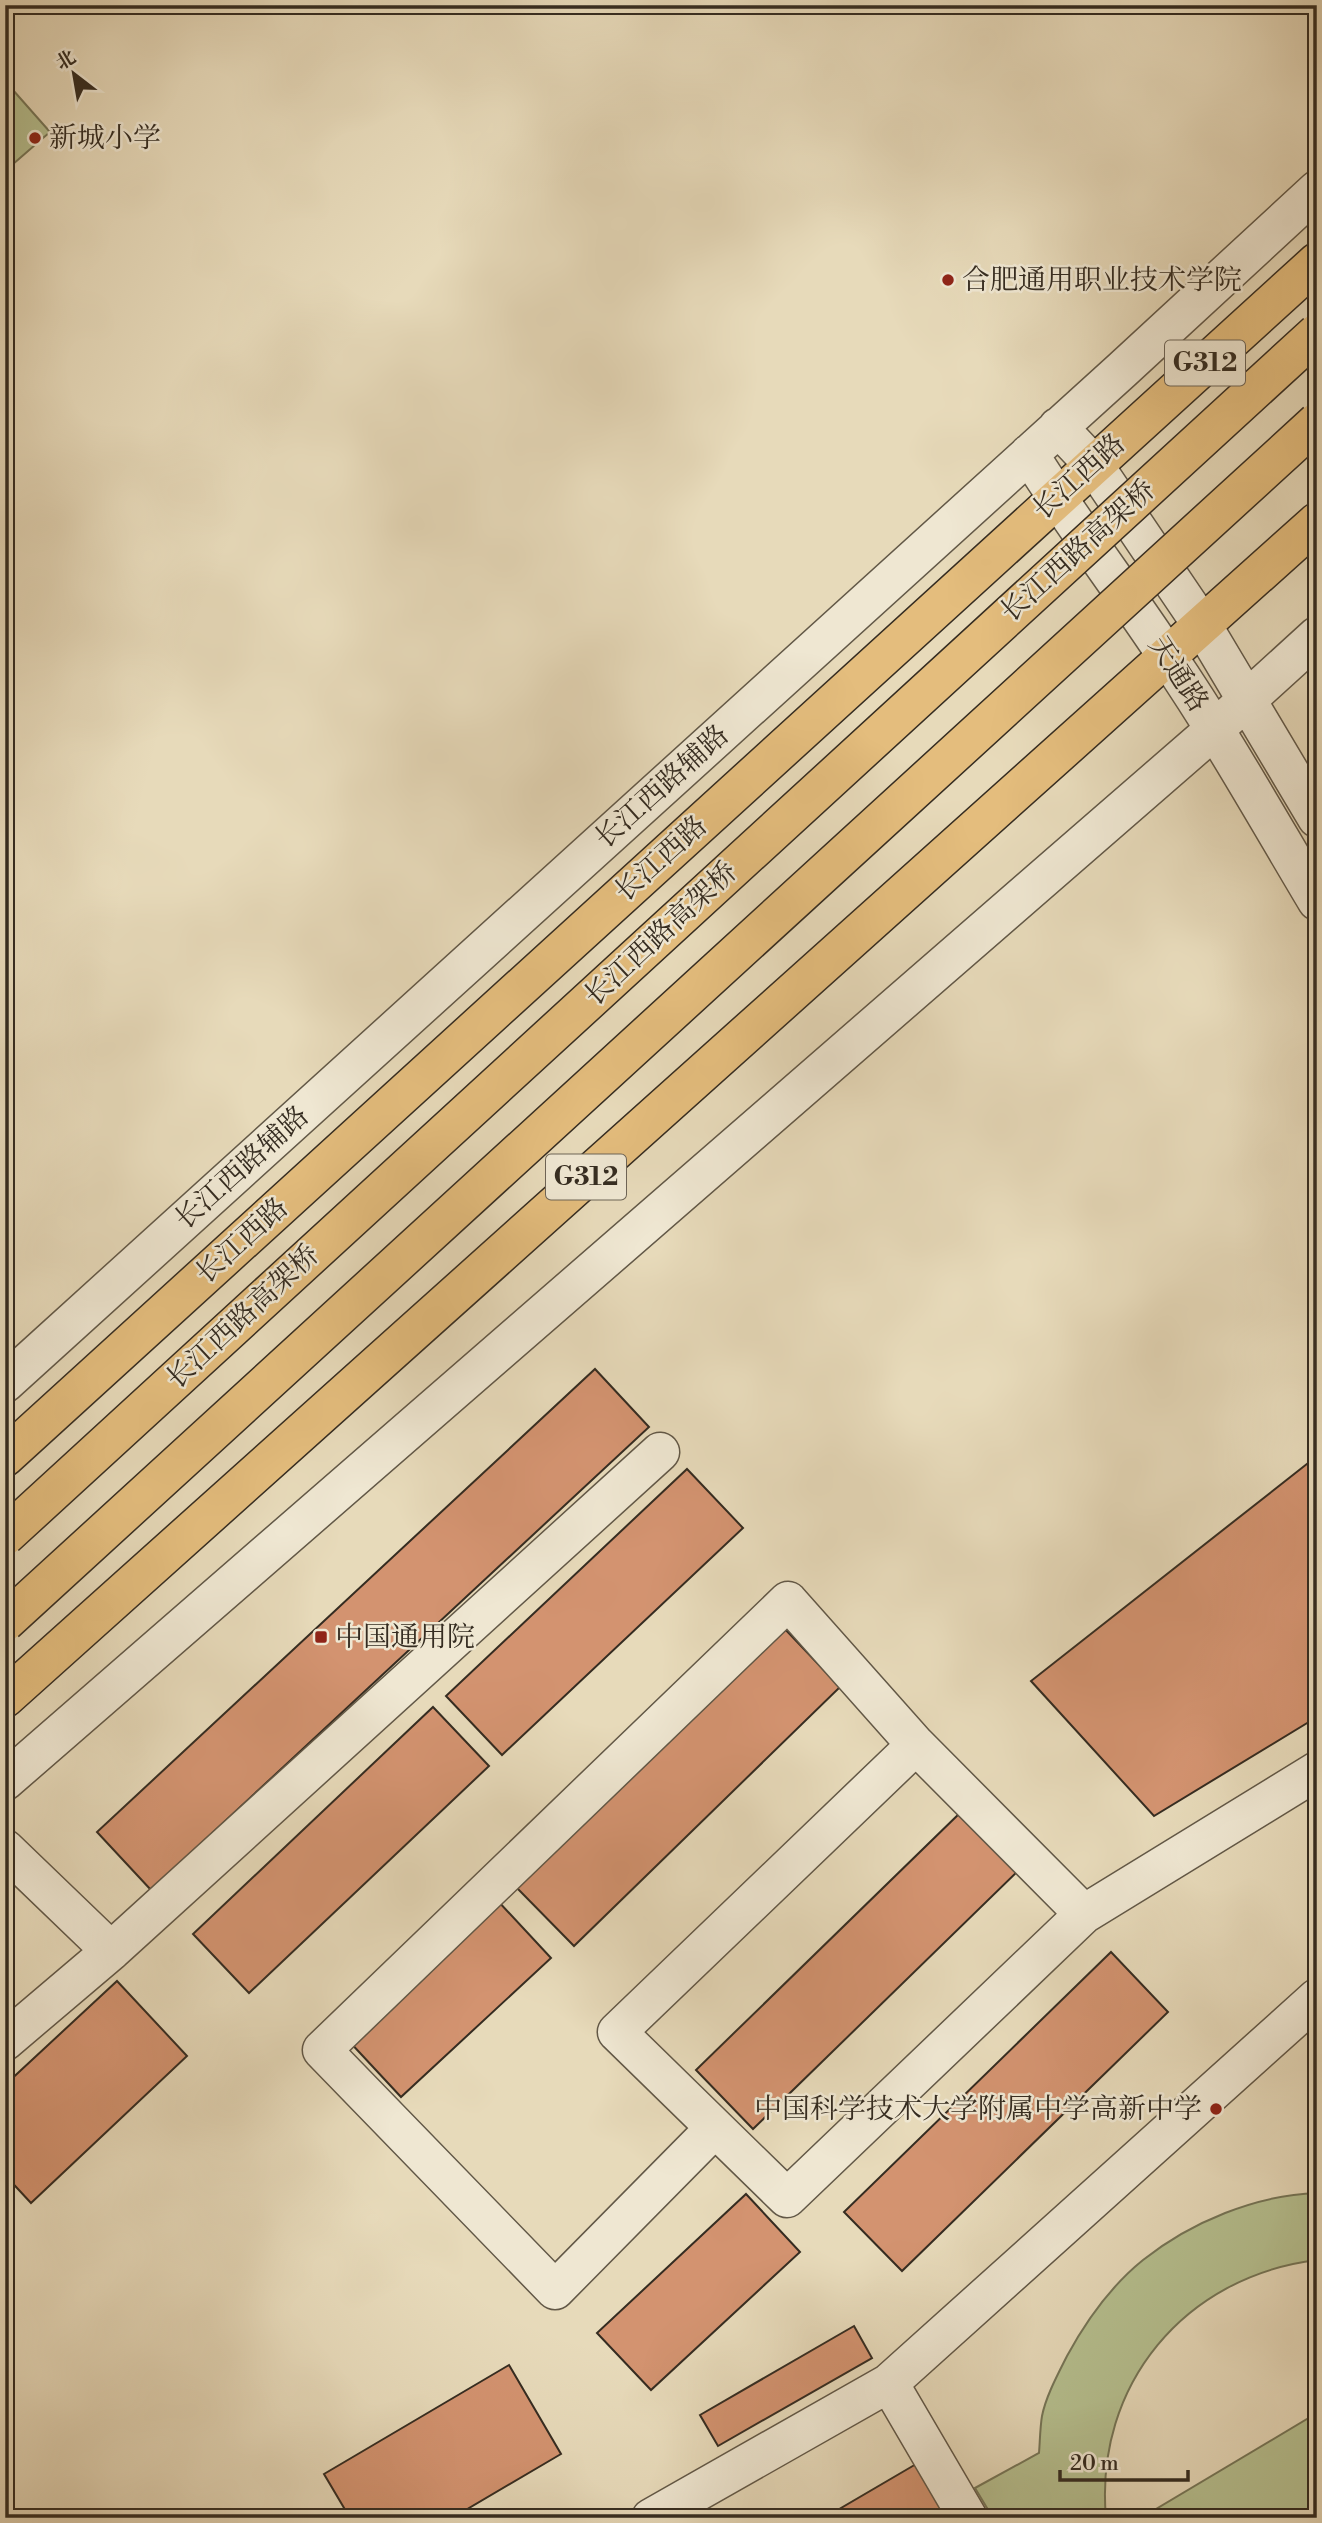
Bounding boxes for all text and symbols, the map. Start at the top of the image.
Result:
north arrow [38,38,108,108]
text: 北 [51,45,80,75]
place label: 新城小学 [49,121,161,156]
marker: 新城小学 [27,130,43,146]
place label: 合肥通用职业技术学院 [962,263,1242,298]
marker: 合肥通用职业技术学院 [940,272,956,288]
road number: G312 [1165,340,1245,386]
street label: 长江西路 [1026,427,1132,527]
street label: 长江西路高架桥 [993,472,1163,630]
street label: 天通路 [1140,629,1216,719]
street label: 长江西路辅路 [588,718,736,856]
street label: 长江西路 [608,809,714,909]
street label: 长江西路高架桥 [577,854,745,1014]
street label: 长江西路辅路 [168,1099,316,1237]
road number: G312 [546,1154,626,1200]
street label: 长江西路 [189,1191,295,1291]
street label: 长江西路高架桥 [159,1237,327,1397]
place label: 中国通用院 [335,1620,475,1655]
marker: 中国通用院 [313,1629,329,1645]
place label: 中国科学技术大学附属中学高新中学 [754,2092,1202,2127]
marker: 中国科学技术大学附属中学高新中学 [1208,2101,1224,2117]
scale bar [1060,2439,1187,2483]
text: 20 m [1070,2451,1119,2477]

